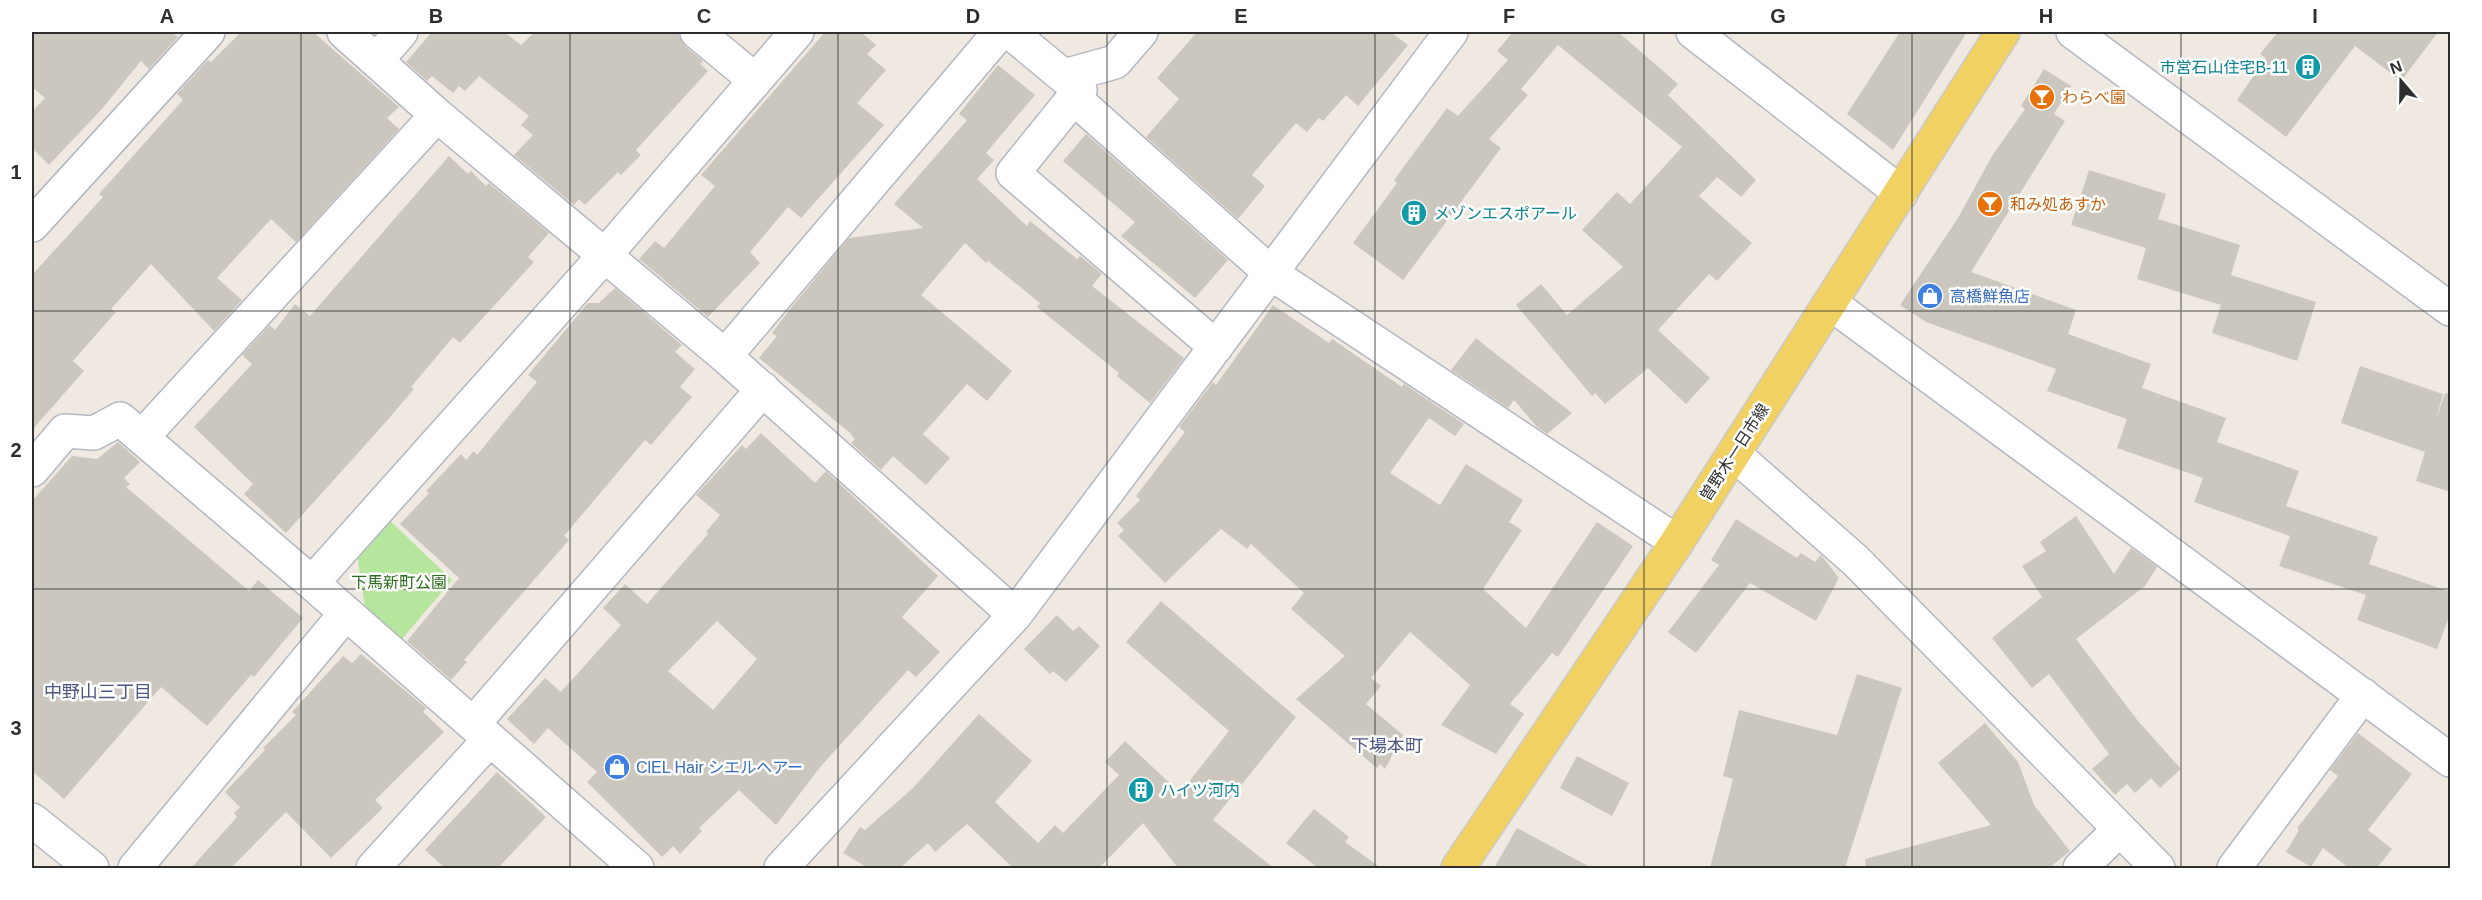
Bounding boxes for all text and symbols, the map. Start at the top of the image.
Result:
text: A [160,5,174,27]
text: B [429,5,443,27]
text: C [697,5,711,27]
text: D [966,5,980,27]
text: E [1234,5,1248,27]
text: F [1503,5,1515,27]
text: G [1770,5,1786,27]
text: H [2039,5,2053,27]
text: I [2312,5,2318,27]
north arrow [2371,51,2431,111]
building icon: 市営石山住宅B-11 [2293,52,2323,82]
text: N [2388,57,2404,77]
place label: 市営石山住宅B-11 [2159,59,2288,76]
bar icon: わらべ園 [2027,82,2057,112]
place label: わらべ園 [2062,89,2126,106]
text: 1 [10,161,22,183]
bar icon: 和み処あすか [1975,189,2005,219]
place label: 和み処あすか [2010,196,2106,213]
building icon: メゾンエスポアール [1399,198,1429,228]
place label: メゾンエスポアール [1434,205,1577,222]
shop icon: 高橋鮮魚店 [1915,281,1945,311]
place label: 高橋鮮魚店 [1950,287,2030,305]
street label: 曽野木一日市線 [1697,401,1772,504]
text: 2 [10,439,22,461]
park label: 下馬新町公園 [351,574,447,591]
district label: 中野山三丁目 [44,682,152,702]
text: 3 [10,717,22,739]
district label: 下場本町 [1351,736,1423,756]
shop icon: ClEL Hair シエルヘアー [602,752,632,782]
place label: ClEL Hair シエルヘアー [636,759,803,776]
building icon: ハイツ河内 [1126,775,1156,805]
place label: ハイツ河内 [1160,782,1240,799]

